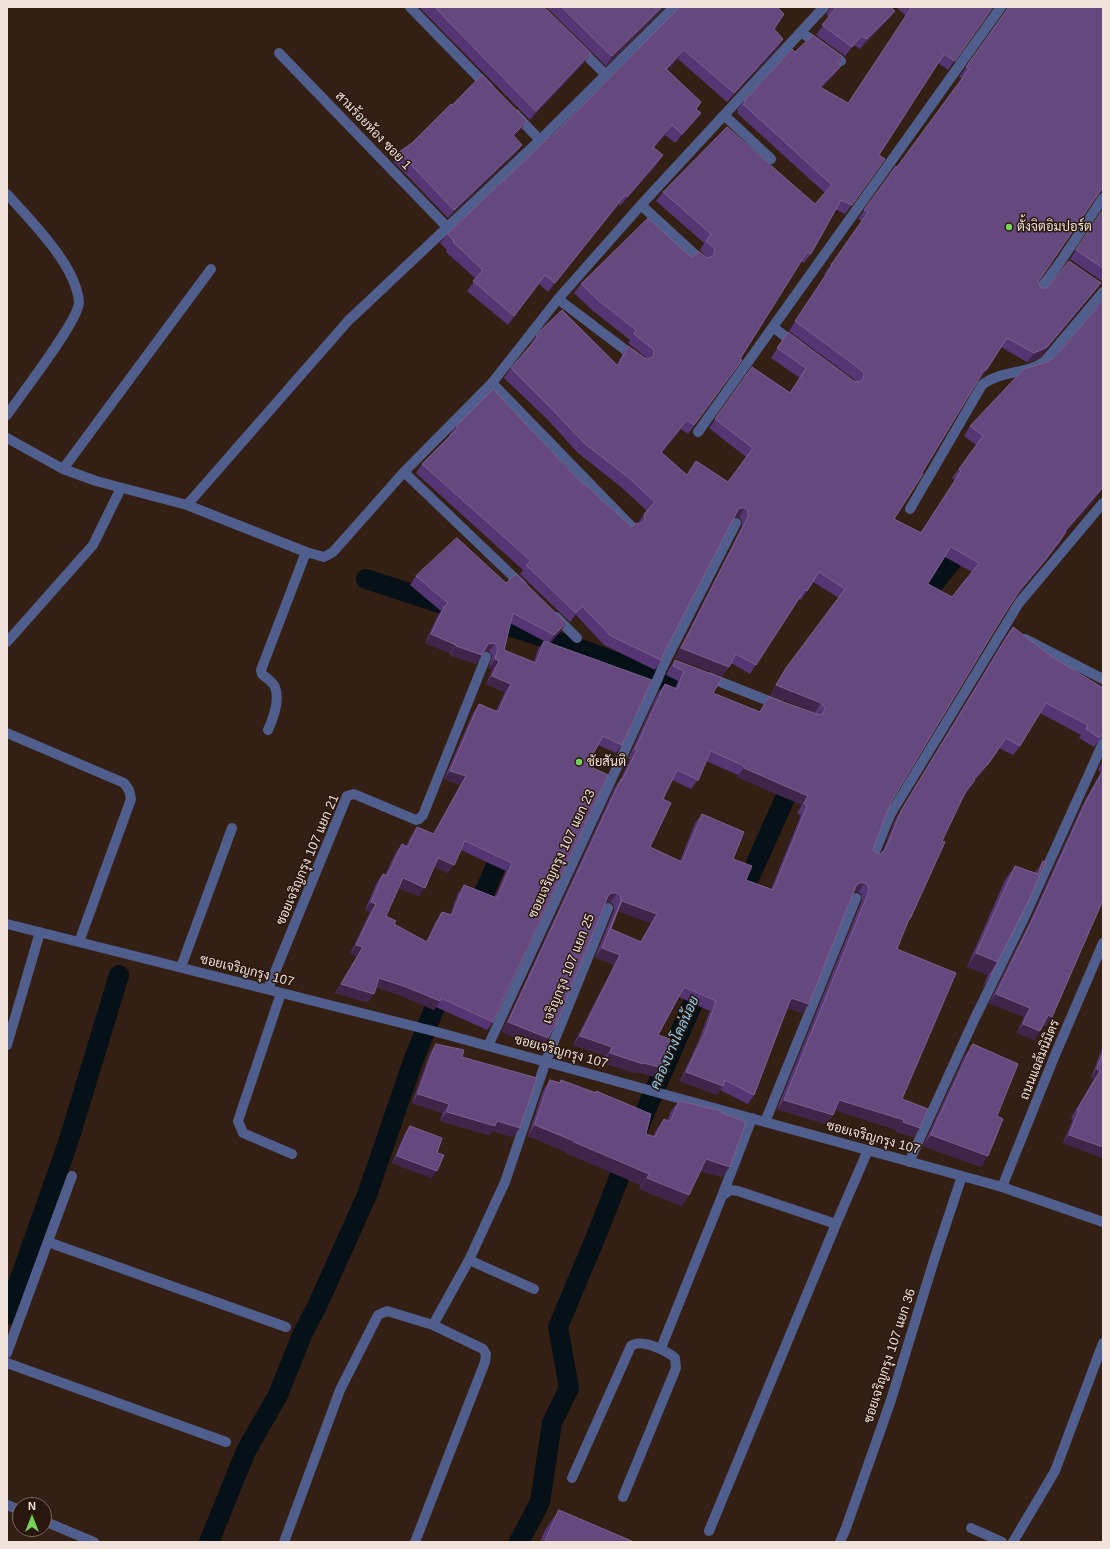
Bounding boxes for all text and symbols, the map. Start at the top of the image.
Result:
street label: สามร้อยห้อง ซอย 1 [332,89,414,173]
place label: ตั้งจิตอิมปอร์ต [1017,219,1092,235]
marker: ตั้งจิตอิมปอร์ต [1004,222,1014,232]
place label: ชัยสันติ [587,754,626,770]
marker: ชัยสันติ [574,757,584,767]
street label: ซอยเจริญกรุง 107 แยก 23 [525,787,599,921]
street label: ซอยเจริญกรุง 107 แยก 21 [273,792,343,928]
street label: เจริญกรุง 107 แยก 25 [540,912,598,1026]
street label: ซอยเจริญกรุง 107 [198,952,296,990]
water label: คลองบางโคล่น้อย [647,994,703,1092]
street label: ถนนแฉล้มนิมิตร [1017,1018,1063,1102]
street label: ซอยเจริญกรุง 107 [512,1032,610,1072]
street label: ซอยเจริญกรุง 107 [824,1118,922,1158]
street label: ซอยเจริญกรุง 107 แยก 36 [861,1287,919,1425]
north arrow [12,1497,52,1537]
text: N [28,1500,36,1512]

